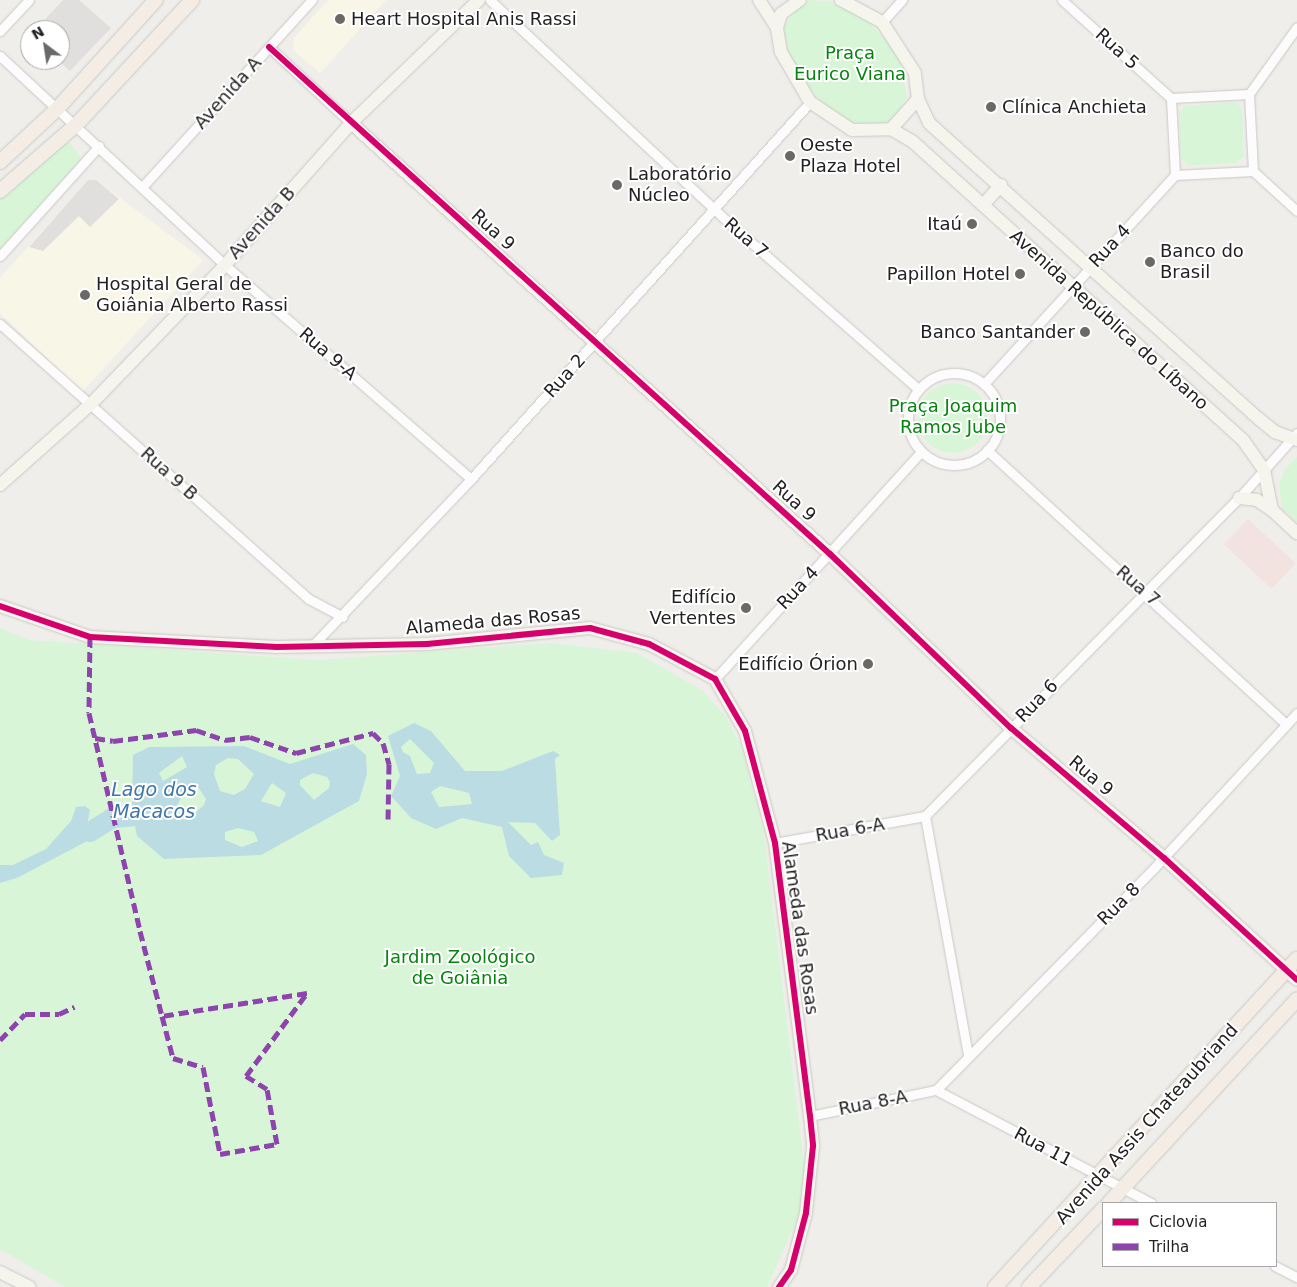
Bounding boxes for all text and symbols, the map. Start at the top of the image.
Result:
place label: Heart Hospital Anis Rassi [351,8,577,30]
marker: Heart Hospital Anis Rassi [333,12,347,26]
north arrow [20,20,70,70]
text: N [29,23,47,43]
street label: Rua 5 [1091,24,1143,74]
park label: Praça Eurico Viana [794,43,906,86]
street label: Avenida A [190,52,266,134]
place label: Clínica Anchieta [1002,96,1147,118]
marker: Clínica Anchieta [984,100,998,114]
place label: Oeste Plaza Hotel [800,135,901,178]
marker: Oeste Plaza Hotel [784,150,796,162]
place label: Laboratório Núcleo [628,164,731,206]
marker: Laboratório Núcleo [610,178,624,192]
street label: Avenida B [224,182,300,264]
street label: Rua 9 [467,205,519,255]
street label: Rua 7 [720,213,772,263]
place label: Itaú [927,213,962,235]
marker: Itaú [966,218,978,230]
street label: Rua 4 [1085,220,1135,272]
street label: Avenida República do Líbano [1005,225,1213,415]
place label: Banco do Brasil [1160,241,1244,284]
marker: Banco do Brasil [1144,256,1156,268]
place label: Papillon Hotel [887,263,1010,285]
marker: Papillon Hotel [1014,268,1026,280]
place label: Hospital Geral de Goiânia Alberto Rassi [96,274,288,316]
marker: Hospital Geral de Goiânia Alberto Rassi [78,288,92,302]
place label: Banco Santander [920,321,1075,343]
street label: Rua 9-A [295,323,361,385]
marker: Banco Santander [1079,326,1091,338]
street label: Rua 2 [540,350,590,402]
park label: Praça Joaquim Ramos Jube [889,396,1017,438]
street label: Rua 9 B [136,443,202,505]
street label: Rua 9 [768,476,820,526]
street label: Rua 7 [1112,561,1164,611]
street label: Rua 4 [773,562,823,614]
place label: Edifício Vertentes [650,587,736,630]
marker: Edifício Vertentes [740,602,752,614]
street label: Alameda das Rosas [405,603,581,639]
place label: Edifício Órion [738,653,858,675]
marker: Edifício Órion [862,658,874,670]
street label: Rua 6 [1011,675,1063,727]
street label: Rua 9 [1064,751,1118,801]
water label: Lago dos Macacos [111,779,197,823]
street label: Rua 6-A [814,813,886,847]
street label: Alameda das Rosas [777,840,823,1016]
street label: Rua 8 [1093,878,1145,930]
park label: Jardim Zoológico de Goiânia [385,947,535,990]
street label: Avenida Assis Chateaubriand [1051,1019,1243,1229]
street label: Rua 8-A [837,1086,909,1120]
street label: Rua 11 [1010,1123,1076,1171]
legend [1102,1202,1277,1267]
text: Ciclovia [1149,1213,1207,1231]
text: Trilha [1149,1238,1189,1256]

